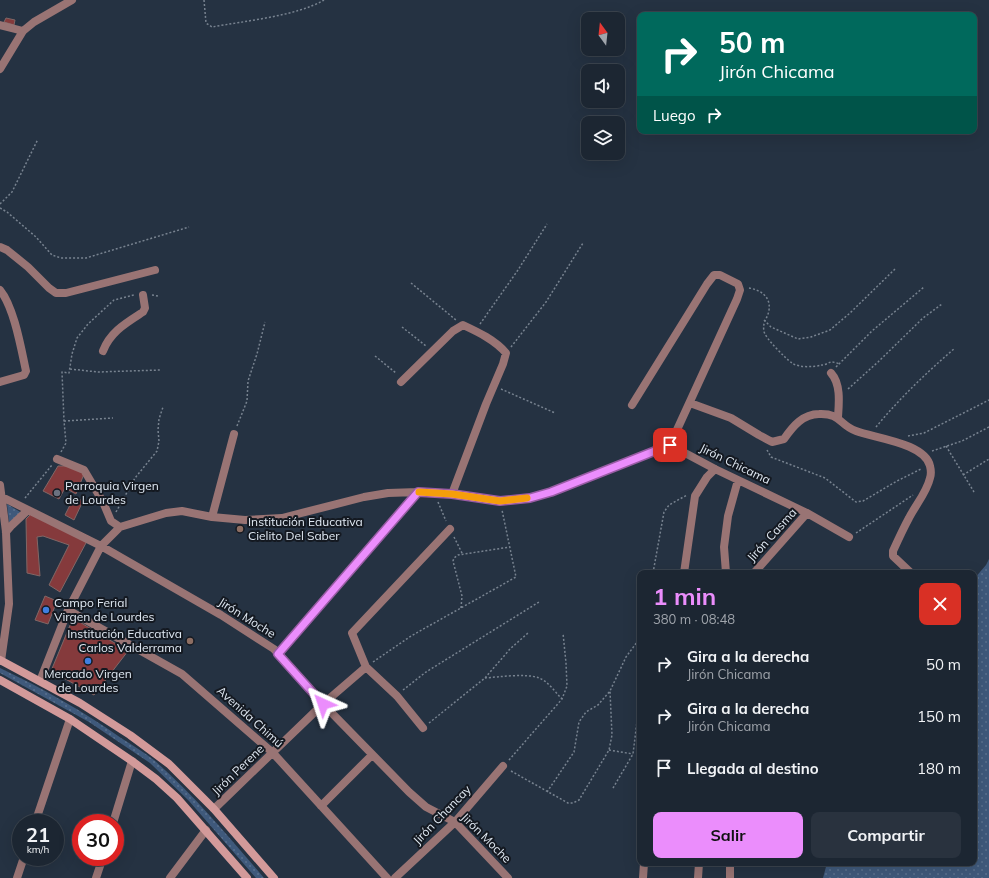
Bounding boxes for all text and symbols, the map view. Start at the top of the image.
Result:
north arrow [581,12,625,56]
map controls [581,12,625,160]
text: 50 m [719,25,785,60]
icon: right [653,28,705,80]
text: Jirón Chicama [719,60,835,83]
button: sound [581,64,625,108]
icon: right [703,104,725,126]
text: Luego [653,106,695,125]
button: layers [581,116,625,160]
pin [653,428,687,462]
icon: arrive [659,434,681,456]
street label: Jirón Chicama [697,440,773,487]
place label: Parroquia Virgen de Lourdes [65,478,159,507]
marker: Parroquia Virgen de Lourdes [52,488,62,498]
street label: Jirón Casma [744,505,800,565]
place label: Institución Educativa Cielito Del Saber [248,514,363,543]
marker: Institución Educativa Cielito Del Saber [235,524,245,534]
text: 1 min [653,581,716,611]
button: close [919,583,961,625]
street label: Jirón Moche [216,594,279,641]
place label: Campo Ferial Virgen de Lourdes [54,595,155,624]
marker: Campo Ferial Virgen de Lourdes [41,605,51,615]
text: 380 m · 08:48 [653,611,735,627]
place label: Institución Educativa Carlos Valderrama [67,626,182,655]
marker: Institución Educativa Carlos Valderrama [185,636,195,646]
text: Gira a la derecha [687,647,809,666]
icon: right [653,653,675,675]
text: 50 m [926,655,961,674]
marker: Mercado Virgen de Lourdes [83,656,93,666]
place label: Mercado Virgen de Lourdes [44,666,132,695]
text: Jirón Chicama [687,666,770,682]
street label: Avenida Chimú [214,683,287,750]
position arrow [302,683,344,725]
text: Gira a la derecha [687,699,809,718]
icon: right [653,705,675,727]
text: 150 m [917,707,961,726]
text: Jirón Chicama [687,718,770,734]
street label: Jirón Perene [209,741,267,798]
icon: arrive [653,757,675,779]
text: Llegada al destino [687,759,819,778]
text: 180 m [917,759,961,778]
street label: Jirón Chancay [410,781,474,848]
street label: Jirón Moche [458,809,515,866]
button: Salir [653,812,803,858]
button: Compartir [811,812,961,858]
speed limit sign: 30 [72,814,124,866]
text: 21 [26,822,50,847]
text: km/h [27,843,49,856]

